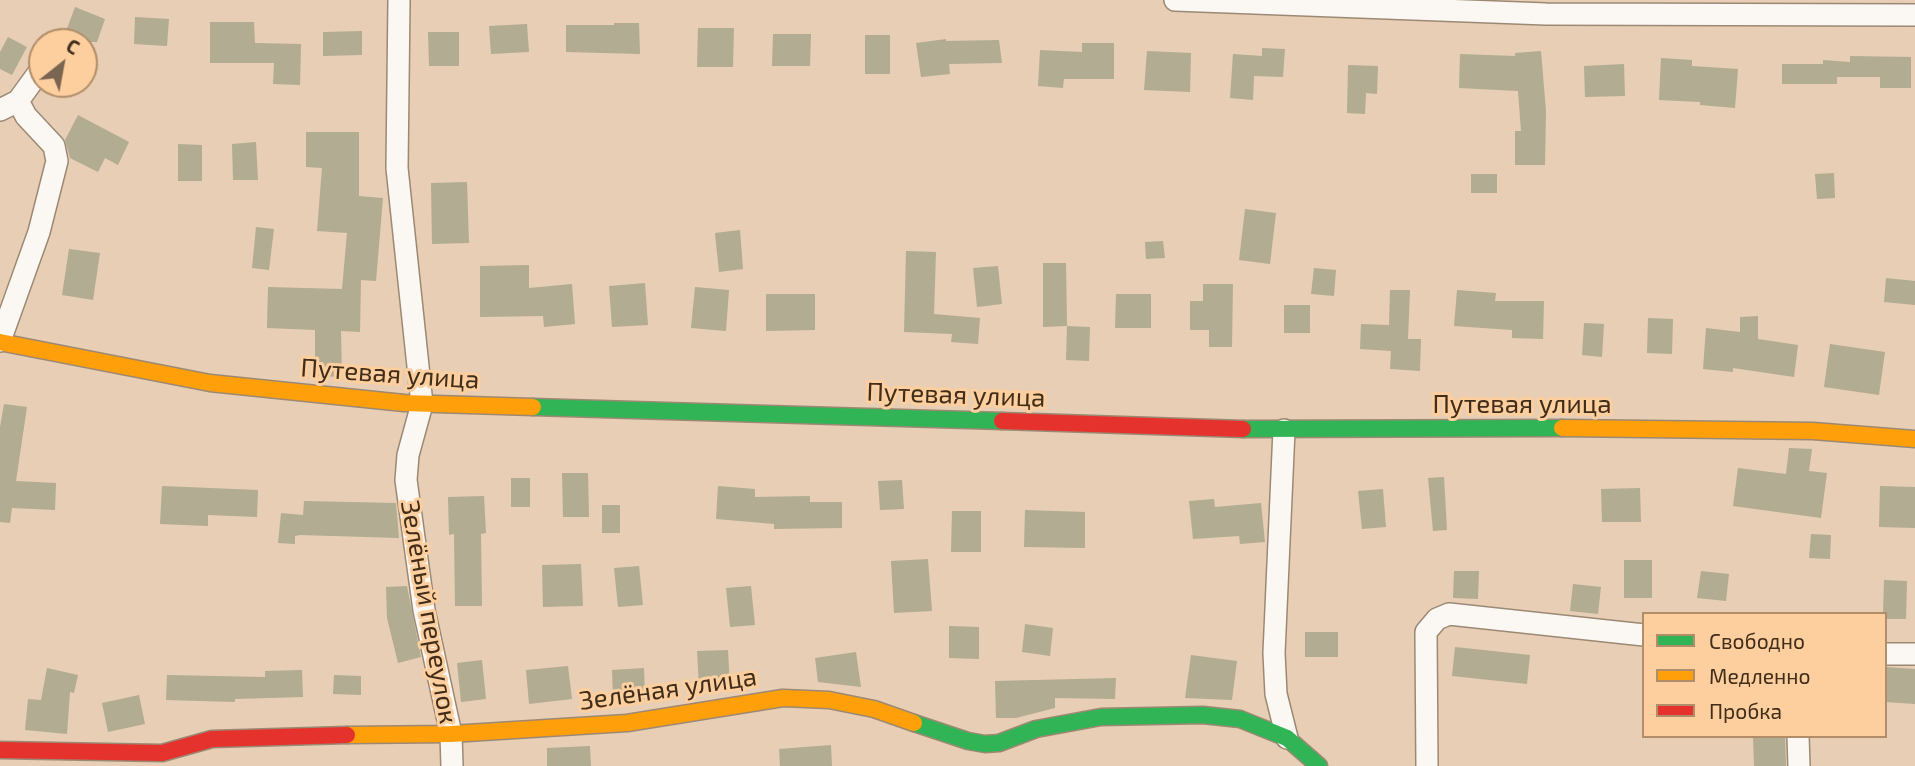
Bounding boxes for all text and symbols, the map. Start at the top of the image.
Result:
north arrow [28,28,98,98]
text: С [62,34,84,59]
street label: Путевая улица [300,352,480,396]
street label: Путевая улица [866,376,1046,414]
street label: Путевая улица [1432,388,1612,420]
street label: Зелёный переулок [394,498,464,726]
legend [1642,612,1887,738]
text: Свободно [1709,628,1805,653]
street label: Зелёная улица [577,661,759,717]
text: Медленно [1709,663,1811,688]
text: Пробка [1709,698,1782,723]

